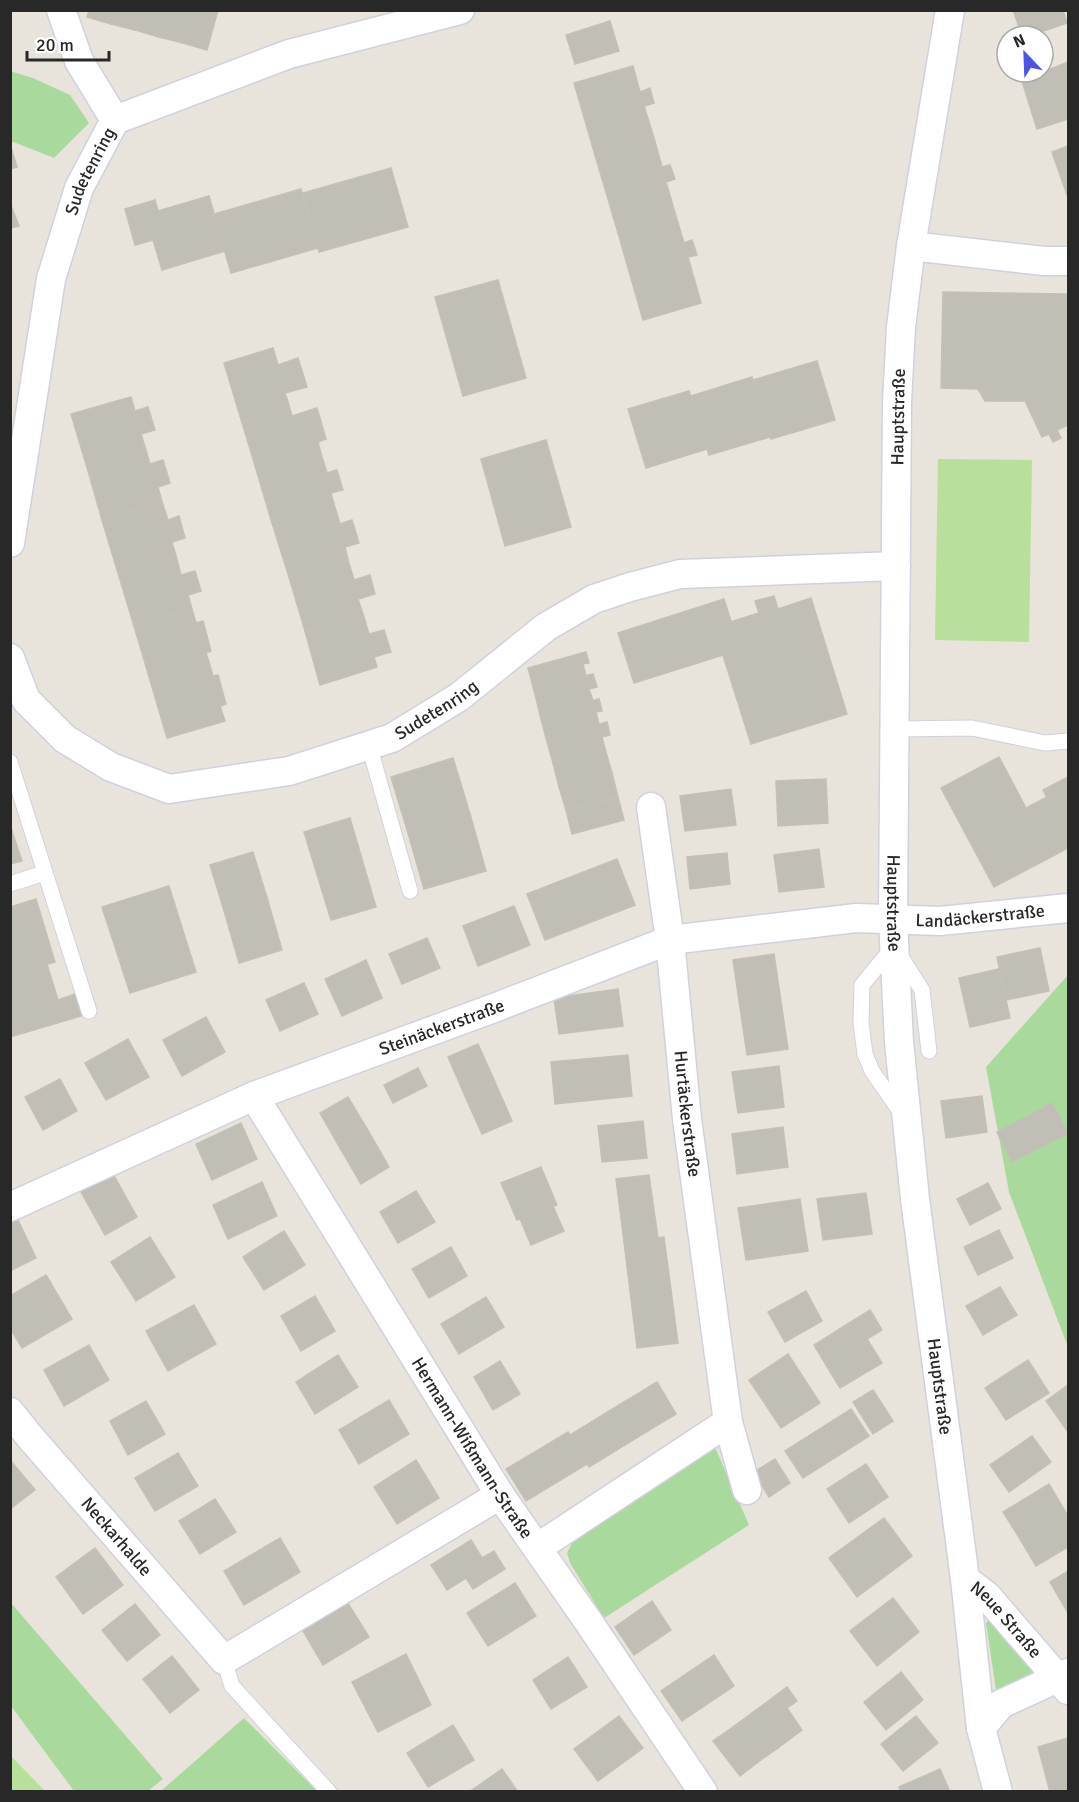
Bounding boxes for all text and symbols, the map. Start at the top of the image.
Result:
scale bar [27,24,110,62]
north arrow [995,24,1055,84]
text: N [1010,30,1029,52]
text: 20 m [36,34,74,56]
street label: Sudetenring [60,124,120,218]
street label: Hauptstraße [886,368,910,466]
street label: Sudetenring [391,675,482,745]
street label: Hauptstraße [882,854,906,952]
street label: Landäckerstraße [915,899,1046,932]
street label: Steinäckerstraße [376,994,508,1060]
street label: Hurtäckerstraße [670,1049,706,1178]
street label: Hauptstraße [922,1337,957,1436]
street label: Hermann-Wißmann-Straße [407,1353,538,1543]
street label: Neckarhalde [76,1493,157,1580]
street label: Neue Straße [966,1576,1046,1663]

